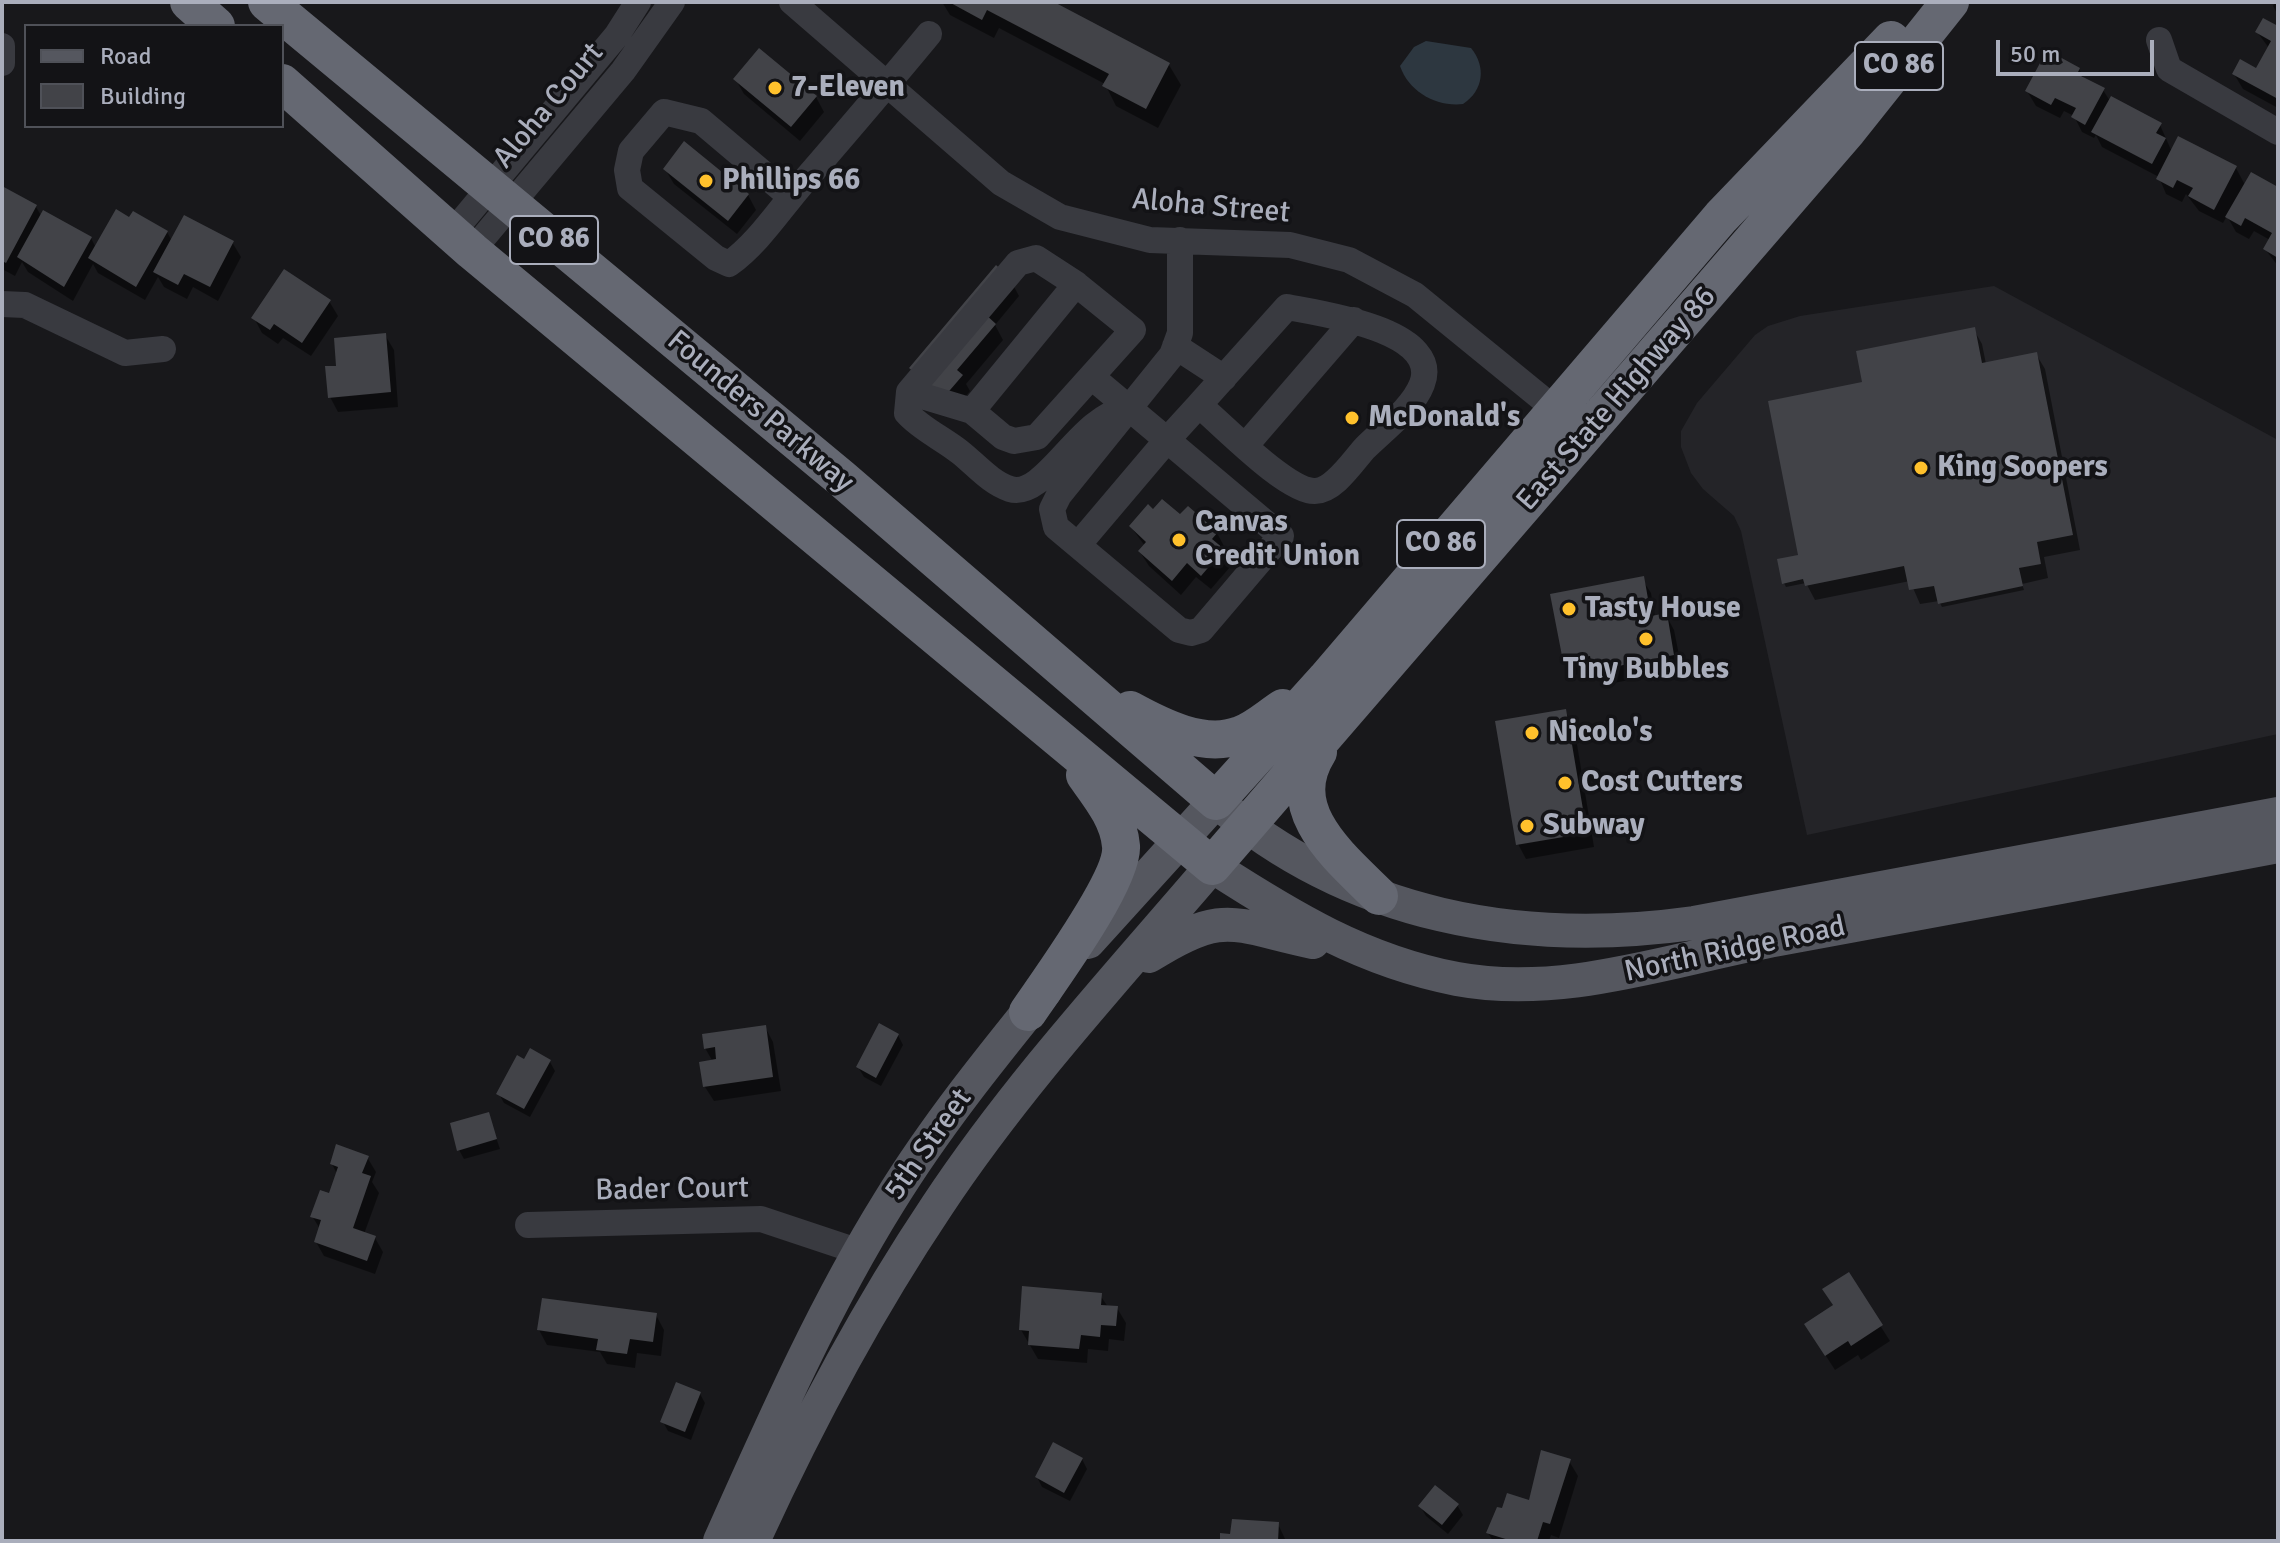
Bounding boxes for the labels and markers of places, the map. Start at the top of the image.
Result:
place label: 7-Eleven [791,70,905,106]
marker: 7-Eleven [766,79,784,97]
place label: Phillips 66 [722,163,860,199]
marker: Phillips 66 [697,172,715,190]
place label: McDonald's [1368,400,1520,436]
marker: McDonald's [1343,409,1361,427]
place label: King Soopers [1937,450,2108,486]
marker: King Soopers [1912,459,1930,477]
place label: Canvas Credit Union [1195,505,1360,576]
marker: Canvas Credit Union [1170,531,1188,549]
place label: Tasty House [1585,591,1741,627]
marker: Tasty House [1560,600,1578,618]
marker: Tiny Bubbles [1637,630,1655,648]
place label: Tiny Bubbles [1563,652,1729,688]
place label: Nicolo's [1548,715,1652,751]
marker: Nicolo's [1523,724,1541,742]
place label: Cost Cutters [1581,765,1743,801]
marker: Cost Cutters [1556,774,1574,792]
place label: Subway [1543,808,1645,844]
marker: Subway [1518,817,1536,835]

